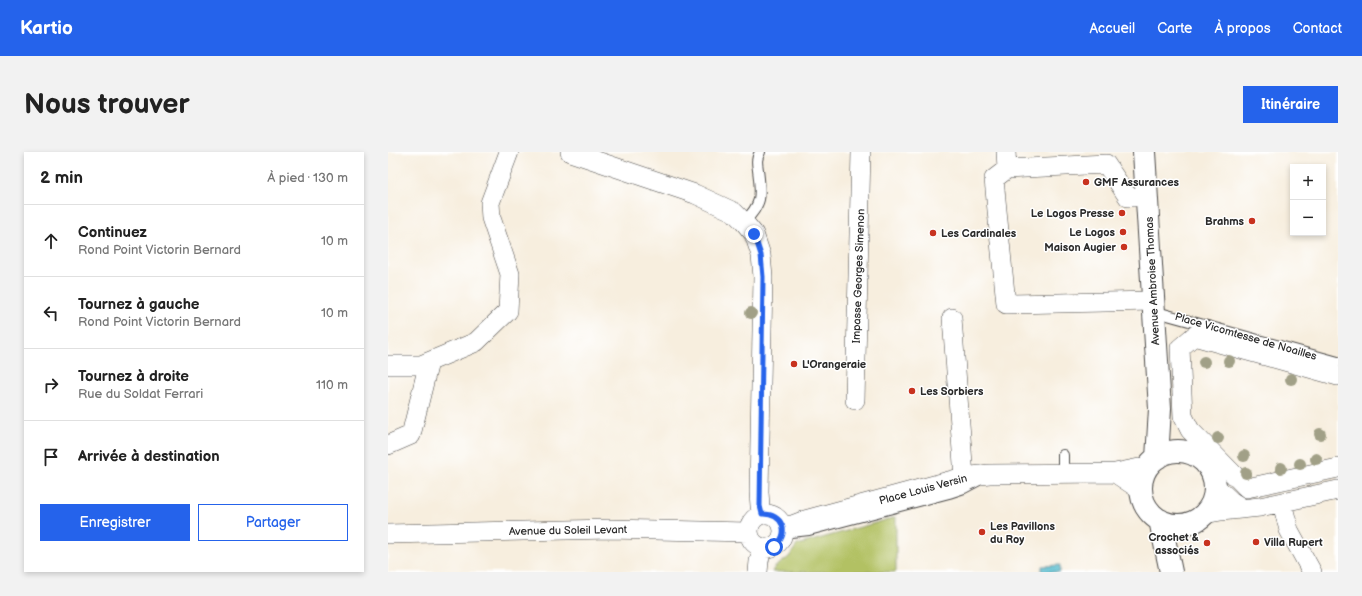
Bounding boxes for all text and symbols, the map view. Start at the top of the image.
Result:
text: Kartio [20,17,73,40]
text: Accueil [1089,20,1135,37]
text: Carte [1157,20,1192,37]
text: À propos [1214,20,1271,37]
text: Contact [1293,20,1342,37]
button: Itinéraire [1243,86,1338,123]
text: Nous trouver [24,88,190,121]
map controls [1290,164,1326,236]
button: + [1290,164,1326,200]
text: 2 min [40,168,83,188]
text: À pied · 130 m [267,170,348,186]
place label: GMF Assurances [1094,176,1179,189]
marker: GMF Assurances [1081,177,1091,187]
button: − [1290,200,1326,236]
place label: Le Logos Presse [1031,207,1114,220]
street label: Impasse Georges Simenon [850,208,867,344]
marker: Le Logos Presse [1117,208,1127,218]
place label: Brahms [1205,215,1245,228]
street label: Avenue Ambroise Thomas [1143,216,1162,346]
marker: Brahms [1247,216,1257,226]
text: Continuez [78,223,147,242]
route end [745,225,763,243]
place label: Le Logos [1069,226,1116,239]
place label: Les Cardinales [941,227,1017,240]
marker: Le Logos [1118,227,1128,237]
marker: Les Cardinales [928,228,938,238]
icon: ahead [40,230,62,252]
text: 10 m [321,233,348,249]
place label: Maison Augier [1044,241,1117,254]
text: Rond Point Victorin Bernard [78,242,241,258]
marker: Maison Augier [1119,242,1129,252]
text: Tournez à gauche [78,295,199,314]
icon: left [40,302,62,324]
text: 10 m [321,305,348,321]
street label: Place Vicomtesse de Noailles [1173,310,1319,363]
text: Rond Point Victorin Bernard [78,314,241,330]
place label: L'Orangeraie [802,358,866,371]
marker: L'Orangeraie [789,359,799,369]
text: Tournez à droite [78,367,189,386]
icon: right [40,374,62,396]
text: 110 m [316,377,348,393]
place label: Les Sorbiers [920,385,984,398]
text: Rue du Soldat Ferrari [78,386,203,402]
marker: Les Sorbiers [907,386,917,396]
icon: arrive [40,446,62,468]
text: Arrivée à destination [78,447,220,466]
street label: Place Louis Versin [878,471,968,507]
button: Enregistrer [40,504,190,541]
button: Partager [198,504,348,541]
place label: Les Pavillons du Roy [990,520,1055,546]
street label: Avenue du Soleil Levant [509,523,628,538]
marker: Les Pavillons du Roy [977,527,987,537]
place label: Crochet & associés [1149,531,1200,557]
place label: Villa Rupert [1264,536,1323,549]
marker: Villa Rupert [1251,537,1261,547]
route start [765,538,783,556]
marker: Crochet & associés [1202,538,1212,548]

